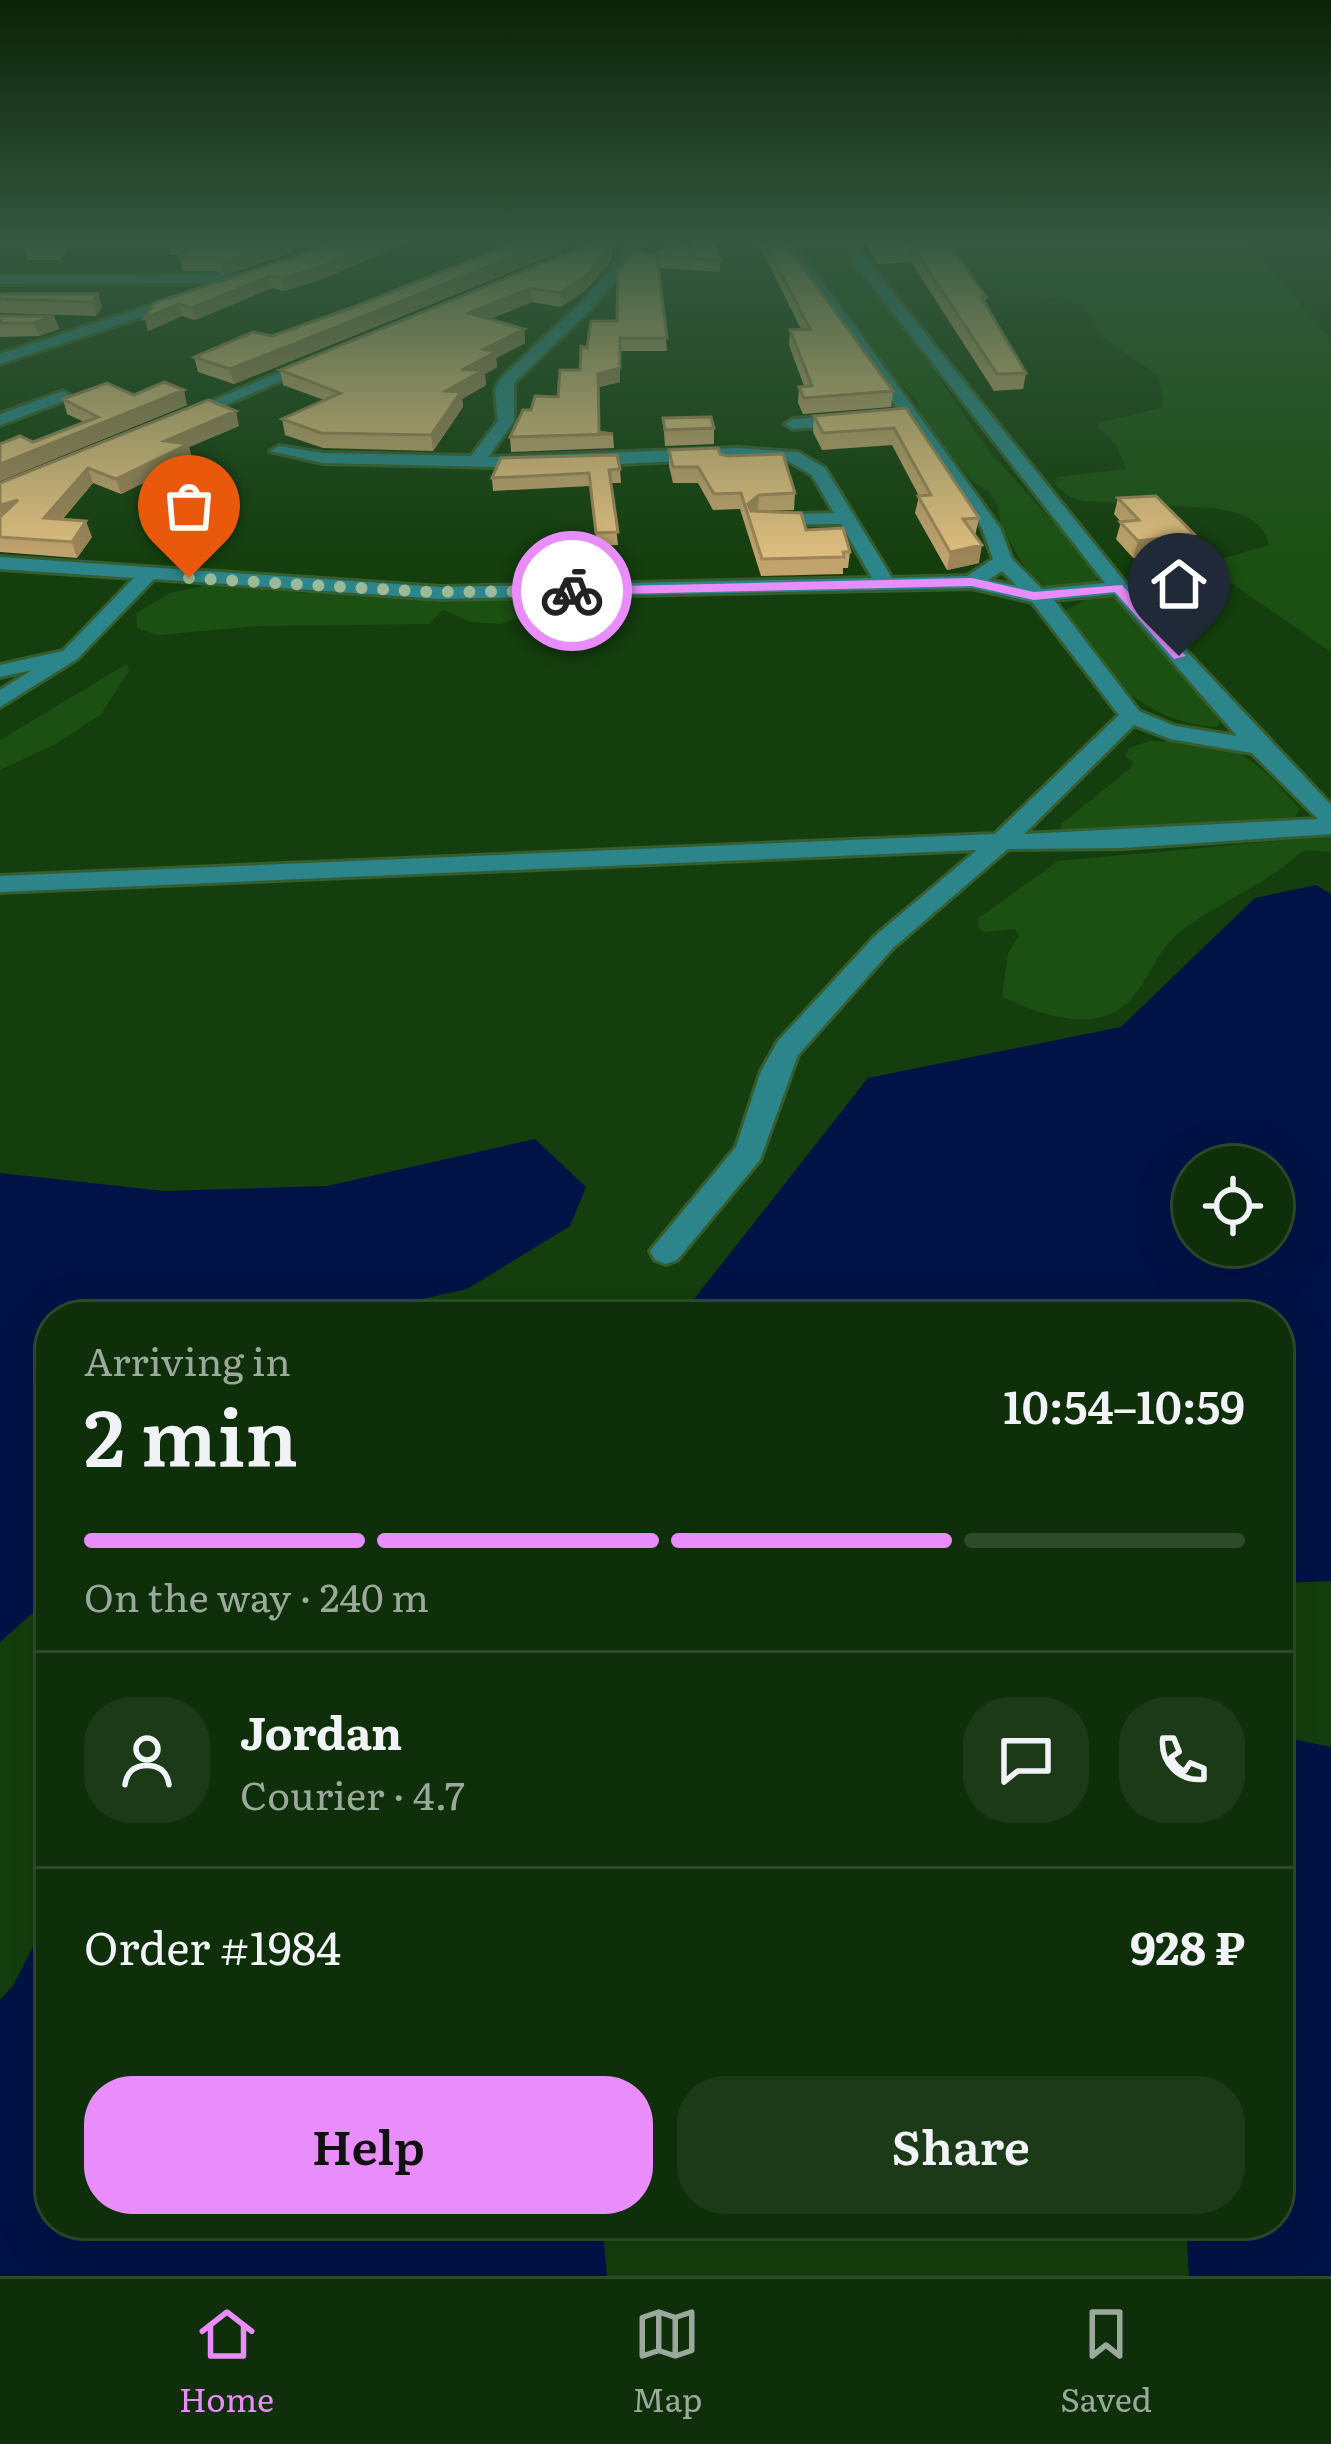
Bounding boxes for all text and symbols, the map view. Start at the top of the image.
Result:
pin [138,455,240,578]
icon: bag [156,473,222,539]
courier [512,531,632,651]
pin [1128,533,1230,656]
icon: home [1146,551,1212,617]
icon: bike [539,558,605,624]
map controls [1173,1146,1293,1266]
button: locate [1173,1146,1293,1266]
text: Arriving in [84,1330,291,1388]
text: 10:54–10:59 [1003,1371,1245,1438]
text: 2 min [84,1375,298,1491]
text: On the way · 240 m [84,1566,429,1624]
button: person [84,1697,210,1823]
text: Jordan [240,1697,402,1764]
button: chat [963,1697,1089,1823]
button: phone [1119,1697,1245,1823]
text: Courier · 4.7 [240,1764,465,1822]
text: Order #1984 [84,1912,341,1979]
text: 928 ₽ [1130,1912,1245,1979]
button: Help [84,2076,653,2214]
button: Share [677,2076,1245,2214]
tab: Home [179,2301,274,2422]
tab: Map [632,2301,702,2422]
tab: Saved [1060,2301,1152,2422]

